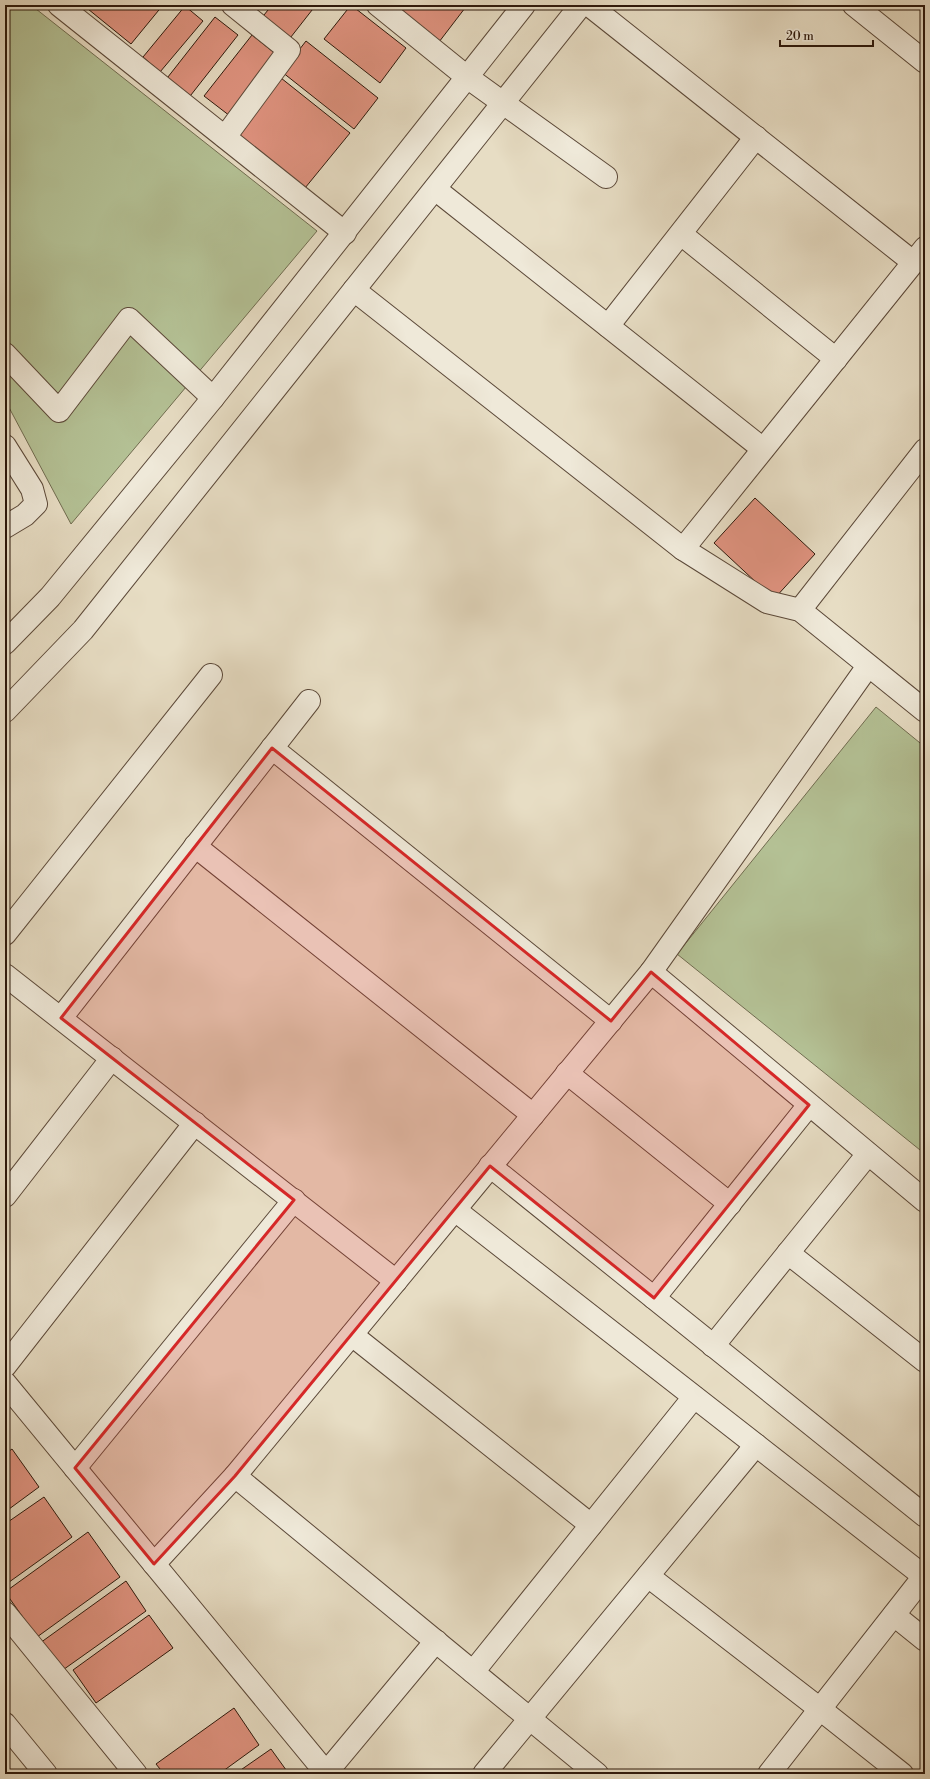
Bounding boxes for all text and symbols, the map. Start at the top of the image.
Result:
scale bar [780,22,873,48]
text: 20 m [786,29,814,44]

